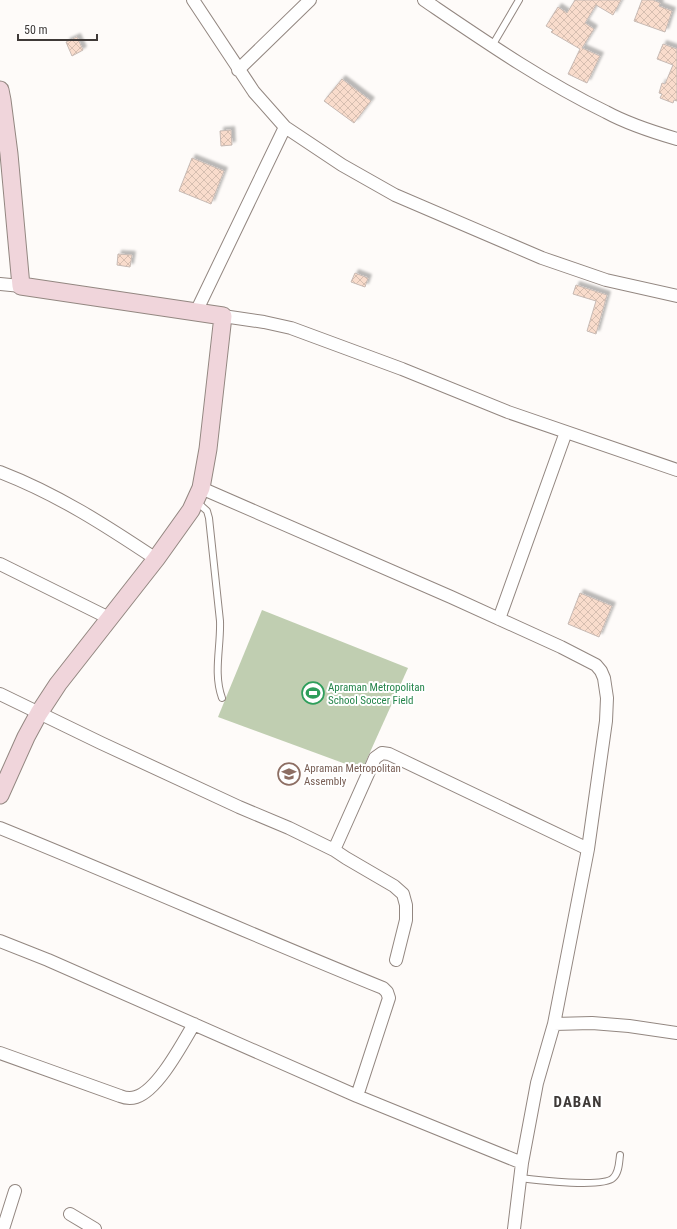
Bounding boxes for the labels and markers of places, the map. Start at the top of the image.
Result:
sports icon: Apraman Metropolitan School Soccer Field [300,680,326,706]
place label: Apraman Metropolitan School Soccer Field [328,681,425,707]
school or university icon: Apraman Metropolitan Assembly [276,761,302,787]
place label: Apraman Metropolitan Assembly [304,762,401,788]

